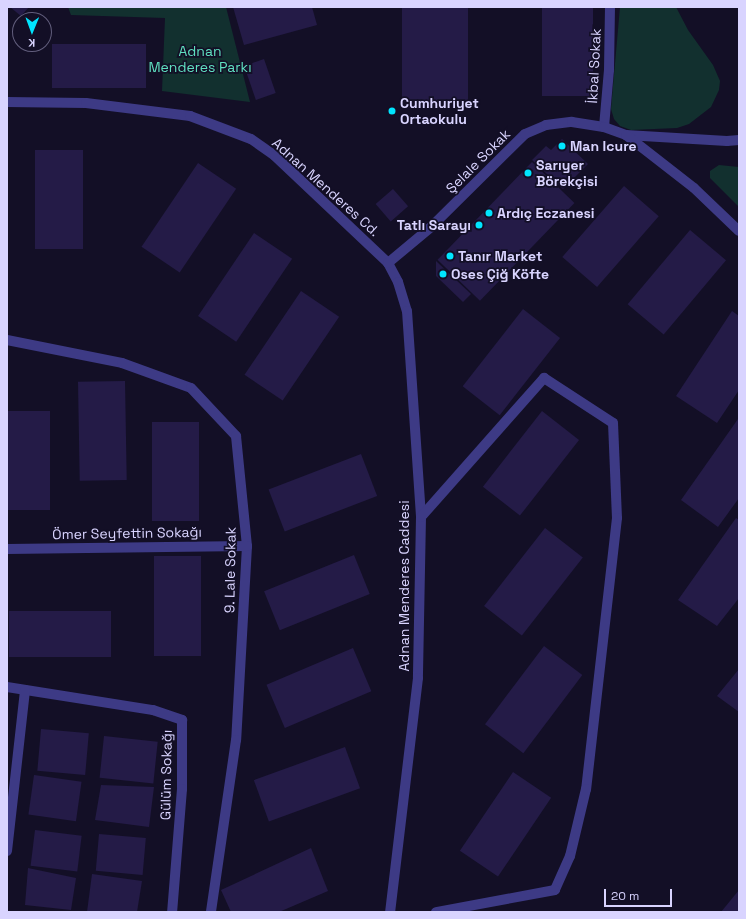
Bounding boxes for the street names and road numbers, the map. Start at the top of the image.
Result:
street label: İkbal Sokak [584,28,604,104]
street label: Şelale Sokak [442,125,514,197]
street label: Adnan Menderes Cd. [269,134,383,240]
street label: Adnan Menderes Caddesi [396,500,412,672]
street label: Ömer Seyfettin Sokağı [52,523,202,543]
street label: 9. Lale Sokak [221,526,239,614]
street label: Gülüm Sokağı [157,730,175,820]

